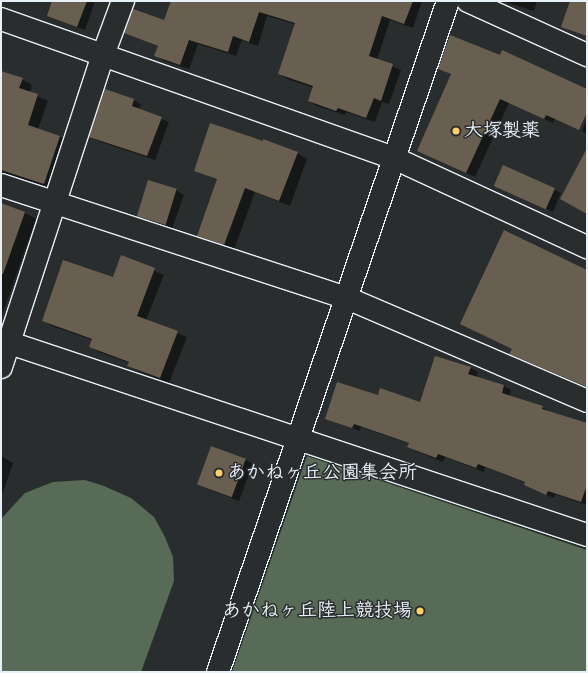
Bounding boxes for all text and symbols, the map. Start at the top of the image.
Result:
place label: 大塚製薬 [464,120,540,142]
marker: 大塚製薬 [451,126,461,136]
place label: あかねヶ丘公園集会所 [227,462,417,484]
marker: あかねヶ丘公園集会所 [214,468,224,478]
place label: あかねヶ丘陸上競技場 [222,600,412,622]
marker: あかねヶ丘陸上競技場 [415,606,425,616]

